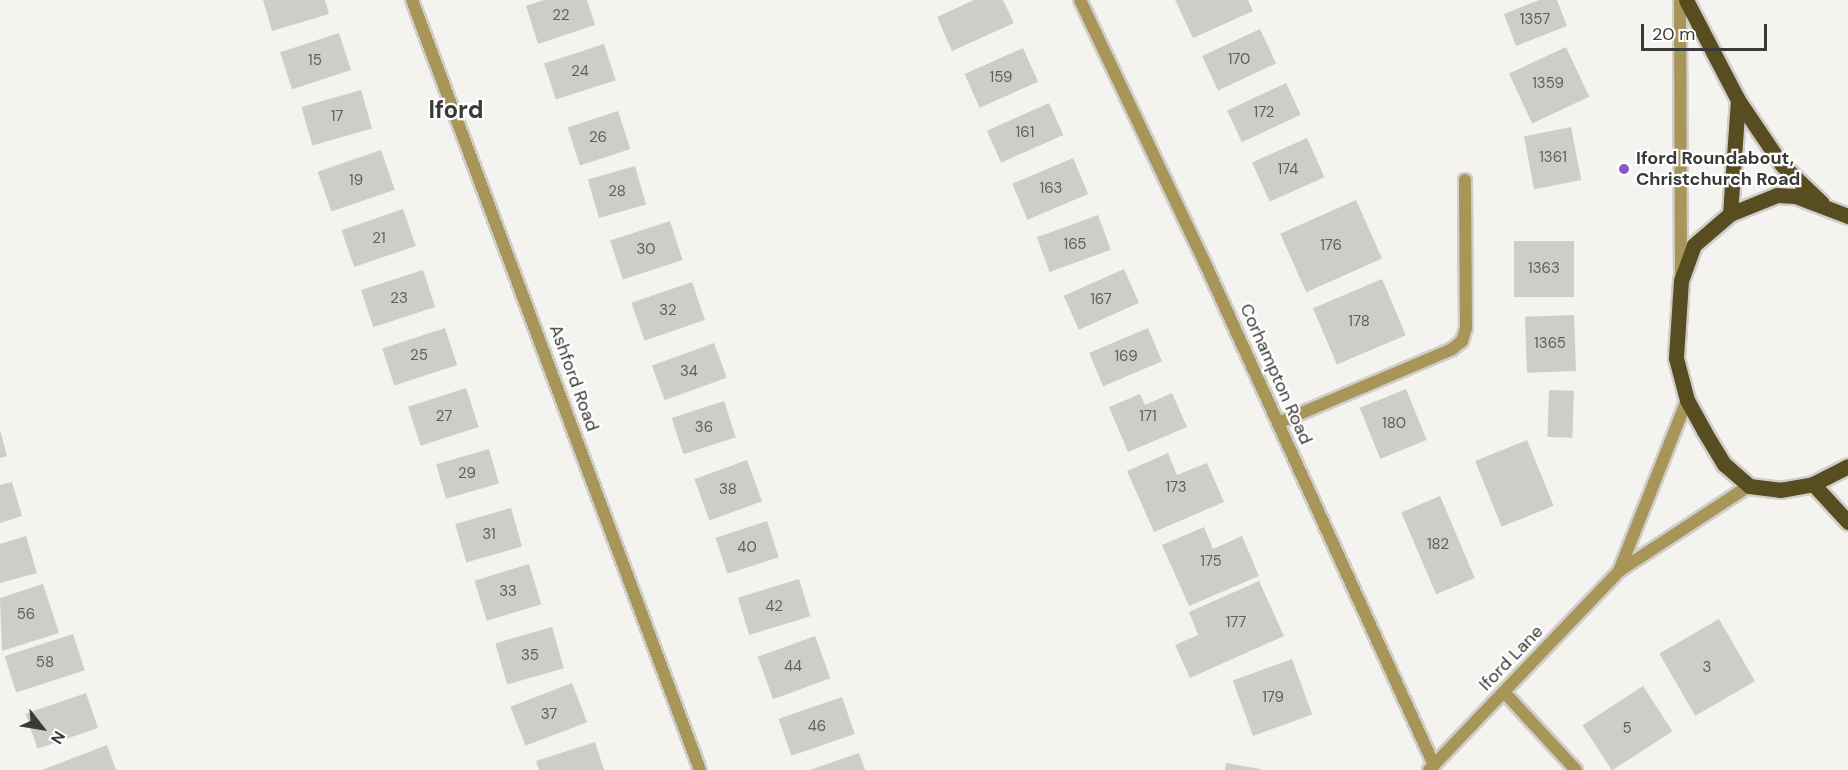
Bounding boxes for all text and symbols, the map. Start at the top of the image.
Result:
house number: 22 [552,7,570,25]
house number: 1357 [1520,11,1550,29]
scale bar [1644,12,1770,50]
text: 20 m [1652,22,1695,46]
house number: 170 [1228,51,1250,69]
house number: 15 [308,52,322,70]
house number: 24 [571,63,589,81]
house number: 159 [990,69,1012,87]
house number: 1359 [1532,75,1564,93]
district label: Iford [429,96,483,124]
house number: 172 [1254,104,1274,122]
house number: 17 [331,108,343,126]
house number: 161 [1016,124,1034,142]
house number: 26 [589,129,607,147]
place label: Iford Roundabout, Christchurch Road [1636,148,1800,190]
house number: 1361 [1539,149,1567,167]
house number: 174 [1278,161,1298,179]
marker: Iford Roundabout, Christchurch Road [1617,162,1631,176]
house number: 19 [349,172,363,190]
house number: 163 [1040,180,1062,198]
house number: 28 [608,183,626,201]
house number: 21 [372,230,386,248]
house number: 165 [1064,236,1086,254]
house number: 176 [1320,237,1342,255]
house number: 30 [636,241,656,259]
house number: 1363 [1528,260,1560,278]
house number: 23 [390,290,408,308]
house number: 167 [1090,291,1112,309]
street label: Corhampton Road [1235,300,1317,448]
house number: 32 [659,302,677,320]
house number: 178 [1348,313,1370,331]
street label: Ashford Road [545,322,603,434]
house number: 1365 [1534,335,1566,353]
house number: 25 [410,347,428,365]
house number: 169 [1114,348,1138,366]
house number: 34 [680,363,698,381]
house number: 27 [436,408,452,426]
house number: 171 [1139,408,1157,426]
house number: 180 [1382,415,1406,433]
house number: 36 [695,419,713,437]
house number: 29 [458,465,476,483]
house number: 173 [1165,479,1187,497]
house number: 38 [719,481,737,499]
house number: 31 [482,526,496,544]
house number: 182 [1427,536,1449,554]
house number: 40 [737,539,757,557]
house number: 175 [1200,553,1222,571]
house number: 33 [499,583,517,601]
house number: 42 [765,598,783,616]
house number: 56 [17,606,35,624]
house number: 177 [1226,614,1246,632]
street label: Iford Lane [1474,621,1548,695]
house number: 35 [521,647,539,665]
house number: 58 [36,654,54,672]
house number: 44 [784,658,802,676]
house number: 3 [1703,659,1711,677]
house number: 179 [1262,689,1284,707]
north arrow [12,698,72,758]
house number: 37 [541,706,557,724]
house number: 46 [808,718,826,736]
house number: 5 [1622,720,1632,738]
text: N [46,727,70,748]

